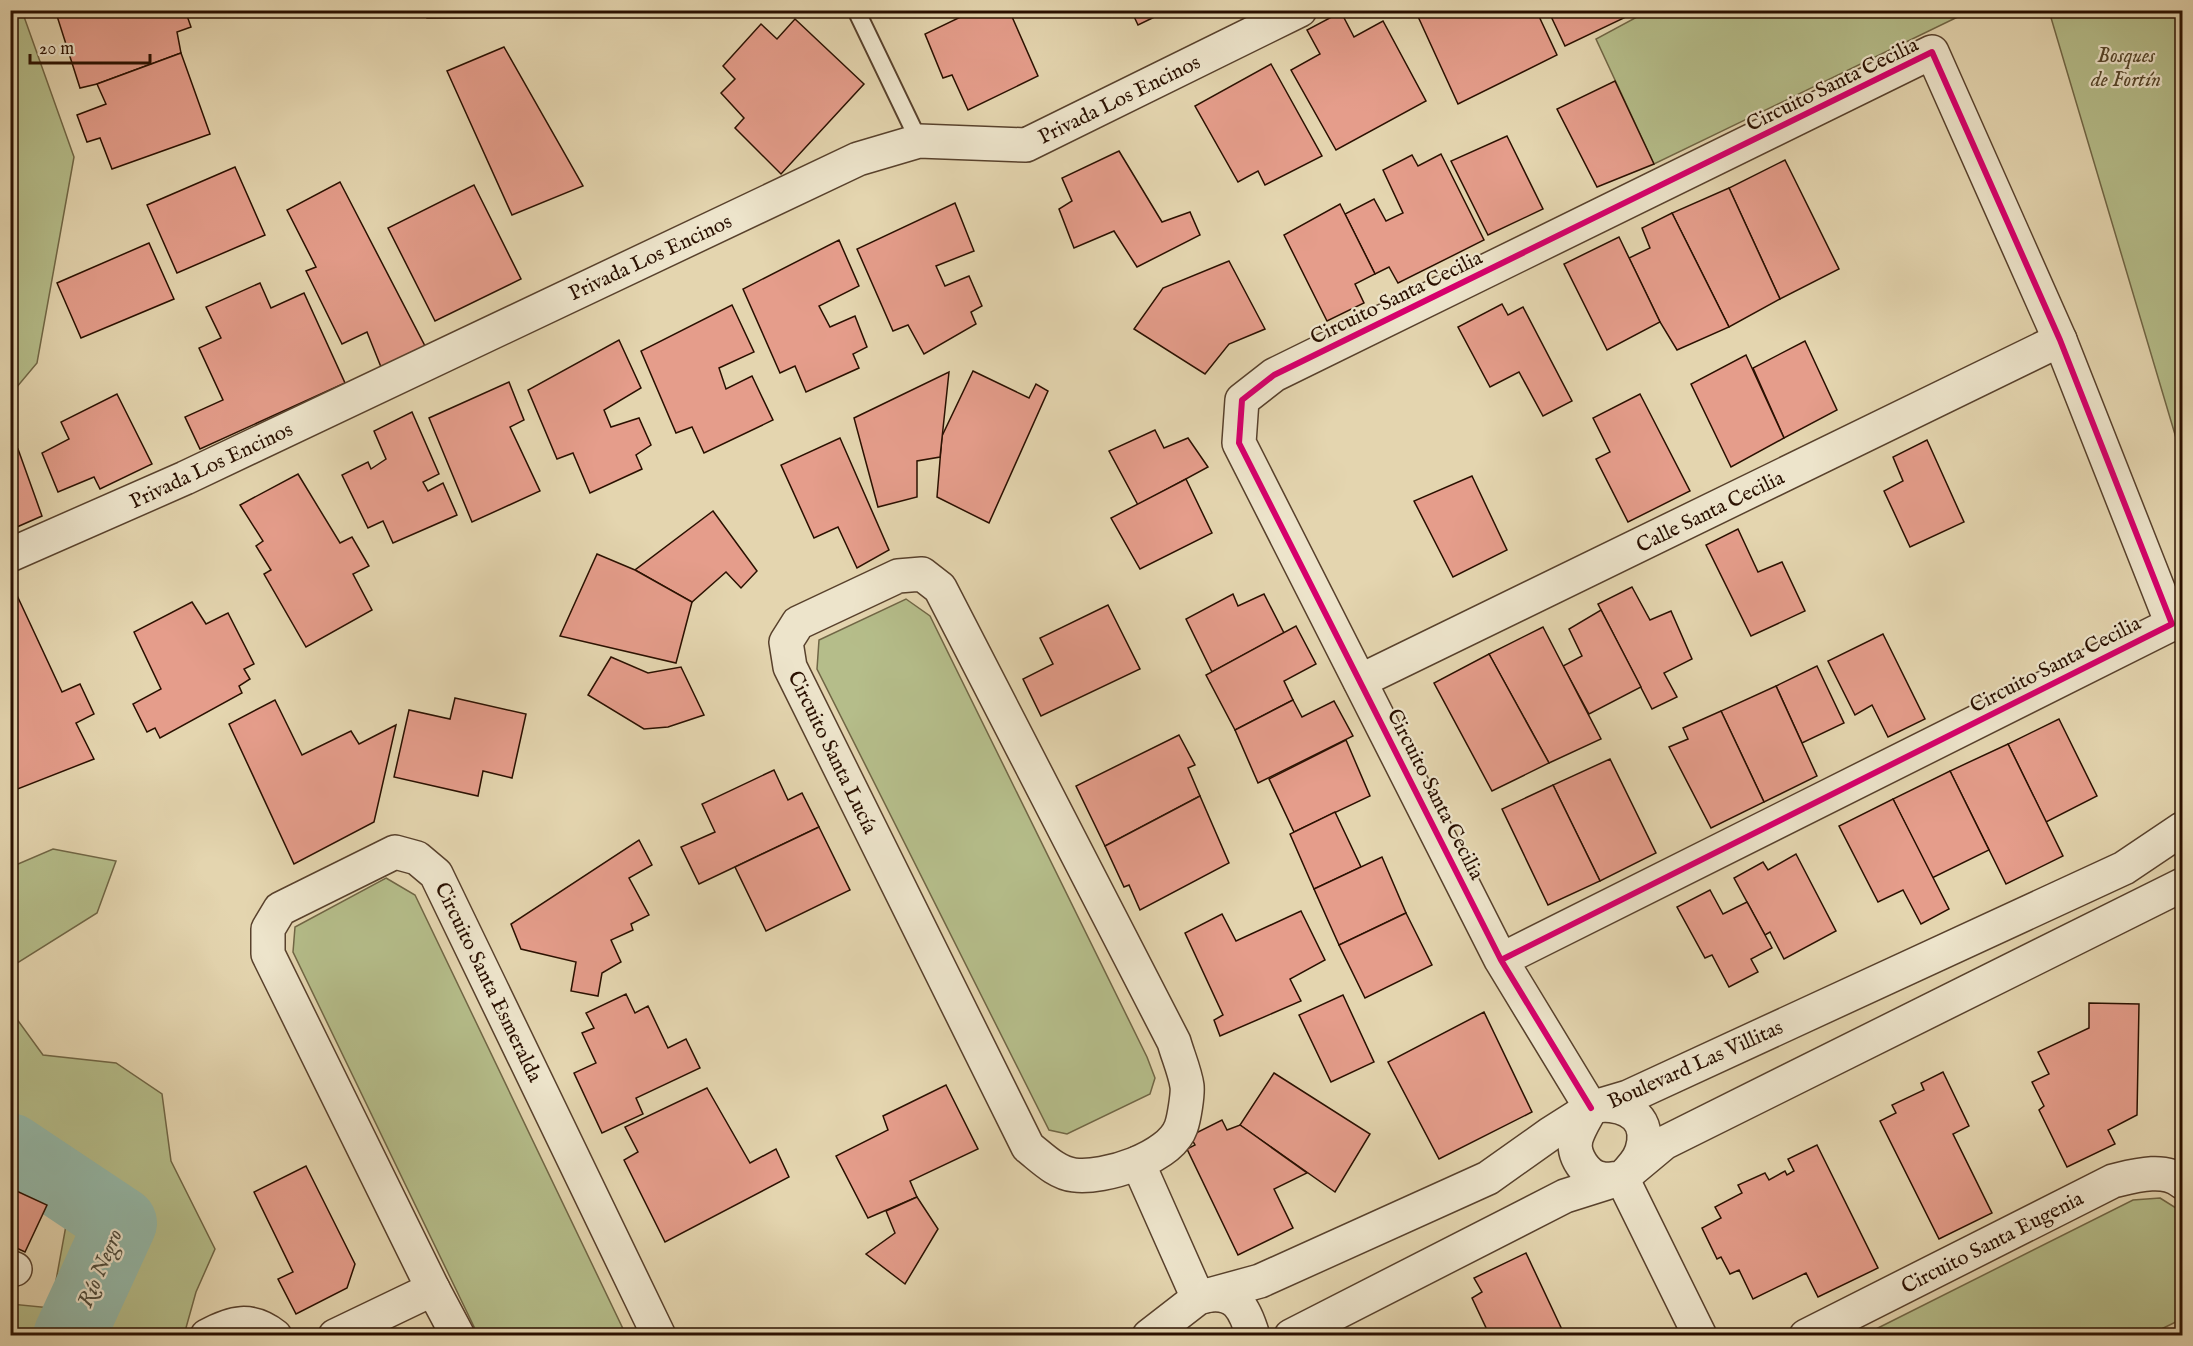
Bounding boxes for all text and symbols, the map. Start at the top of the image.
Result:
scale bar [30,27,150,65]
street label: Circuito Santa Cecilia [1742,32,1924,139]
text: 20 m [39,38,74,61]
park label: Bosques de Fortín [2090,43,2161,94]
street label: Privada Los Encinos [1034,49,1205,151]
street label: Privada Los Encinos [565,209,737,308]
street label: Circuito Santa Cecilia [1306,245,1488,352]
street label: Privada Los Encinos [126,417,298,516]
street label: Calle Santa Cecilia [1632,464,1790,560]
street label: Circuito Santa Cecilia [1966,610,2147,720]
street label: Circuito Santa Lucía [780,667,883,839]
street label: Circuito Santa Cecilia [1380,705,1490,886]
street label: Circuito Santa Esmeralda [428,878,548,1088]
street label: Boulevard Las Villitas [1604,1015,1788,1116]
street label: Circuito Santa Eugenia [1897,1185,2089,1301]
water label: Río Negro [72,1225,130,1312]

